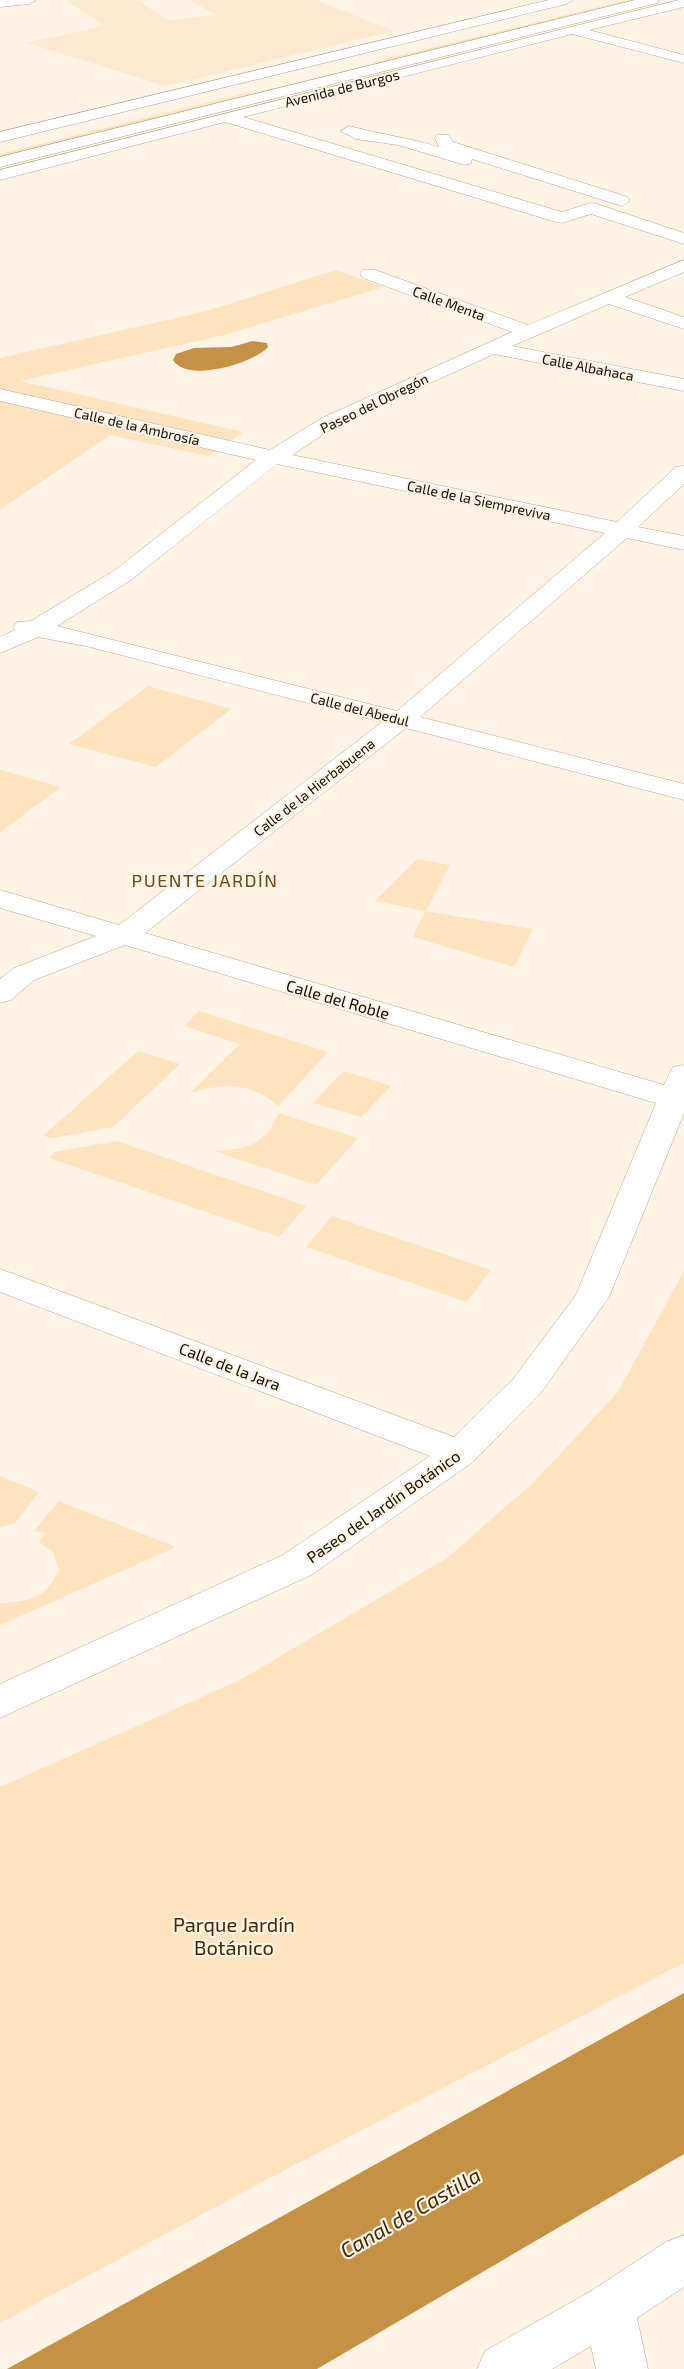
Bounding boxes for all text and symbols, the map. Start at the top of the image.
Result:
street label: Avenida de Burgos [283,66,401,110]
street label: Calle Menta [411,282,487,324]
street label: Calle Albahaca [541,350,635,384]
street label: Paseo del Obregón [317,369,431,437]
street label: Calle de la Ambrosía [72,403,202,449]
street label: Calle de la Siempreviva [406,476,552,524]
street label: Calle del Abedul [309,689,412,730]
street label: Calle de la Hierbabuena [250,734,378,840]
district label: PUENTE JARDÍN [132,869,278,891]
street label: Calle del Roble [284,975,392,1023]
street label: Calle de la Jara [177,1338,283,1394]
street label: Paseo del Jardín Botánico [302,1446,464,1566]
park label: Parque Jardín Botánico [173,1912,295,1959]
water label: Canal de Castilla [335,2162,485,2262]

